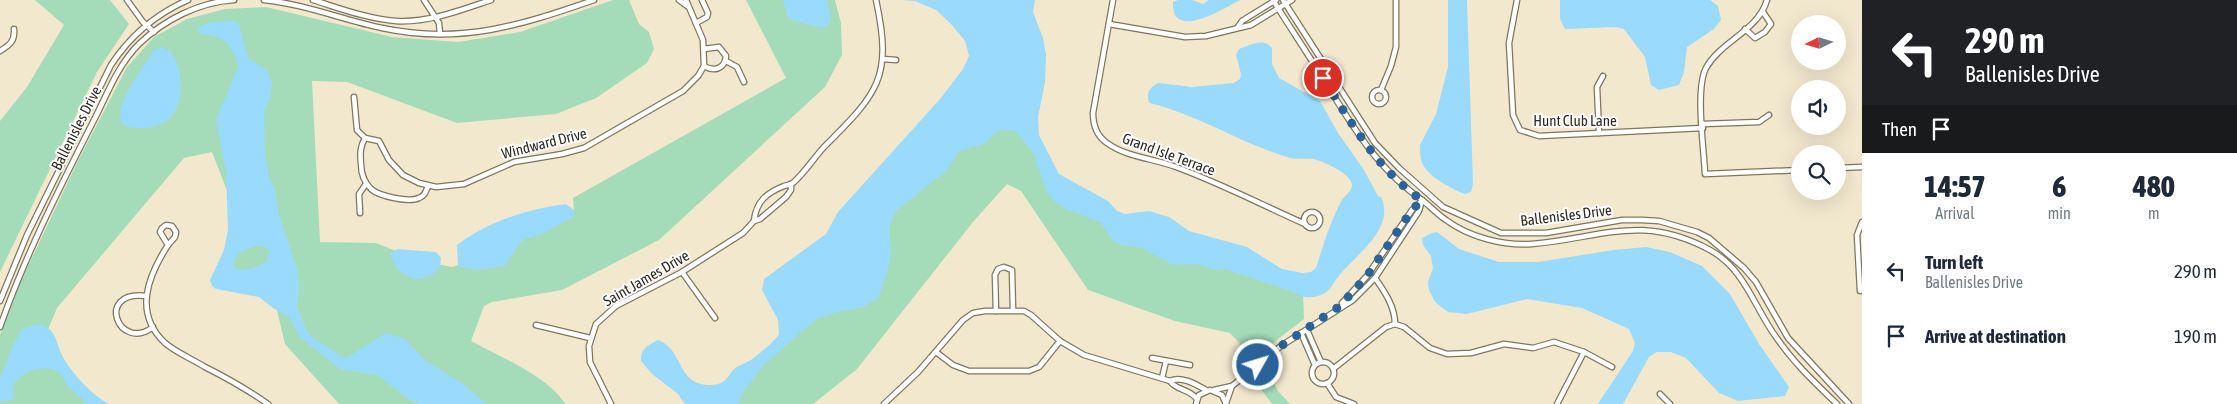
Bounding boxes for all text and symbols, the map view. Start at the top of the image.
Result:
north arrow [1791,15,1846,70]
map controls [1791,15,1846,200]
icon: left [1882,20,1947,85]
text: 290 m [1965,20,2044,60]
pin [1302,57,1344,99]
text: Ballenisles Drive [1965,61,2100,87]
icon: arrive [1309,64,1337,92]
button: sound [1791,80,1846,135]
street label: Ballenisles Drive [48,83,104,173]
street label: Hunt Club Lane [1533,112,1617,129]
icon: arrive [1927,115,1955,143]
text: Then [1882,118,1917,140]
street label: Windward Drive [500,124,589,162]
street label: Grand Isle Terrace [1120,129,1218,179]
button: search [1791,145,1846,200]
text: 14:57 [1924,169,1986,203]
text: 6 [2052,169,2066,203]
text: 480 [2133,169,2175,203]
street label: Ballenisles Drive [1519,201,1613,229]
text: Arrival [1935,204,1974,222]
text: min [2048,204,2071,222]
text: m [2148,204,2160,222]
street label: Saint James Drive [600,246,692,309]
text: Turn left [1925,251,1983,273]
icon: left [1882,257,1910,285]
text: 290 m [2174,260,2217,282]
text: Ballenisles Drive [1925,273,2023,291]
icon: arrive [1882,322,1910,350]
text: Arrive at destination [1925,325,2066,347]
text: 190 m [2174,325,2217,347]
position arrow [1231,338,1283,390]

